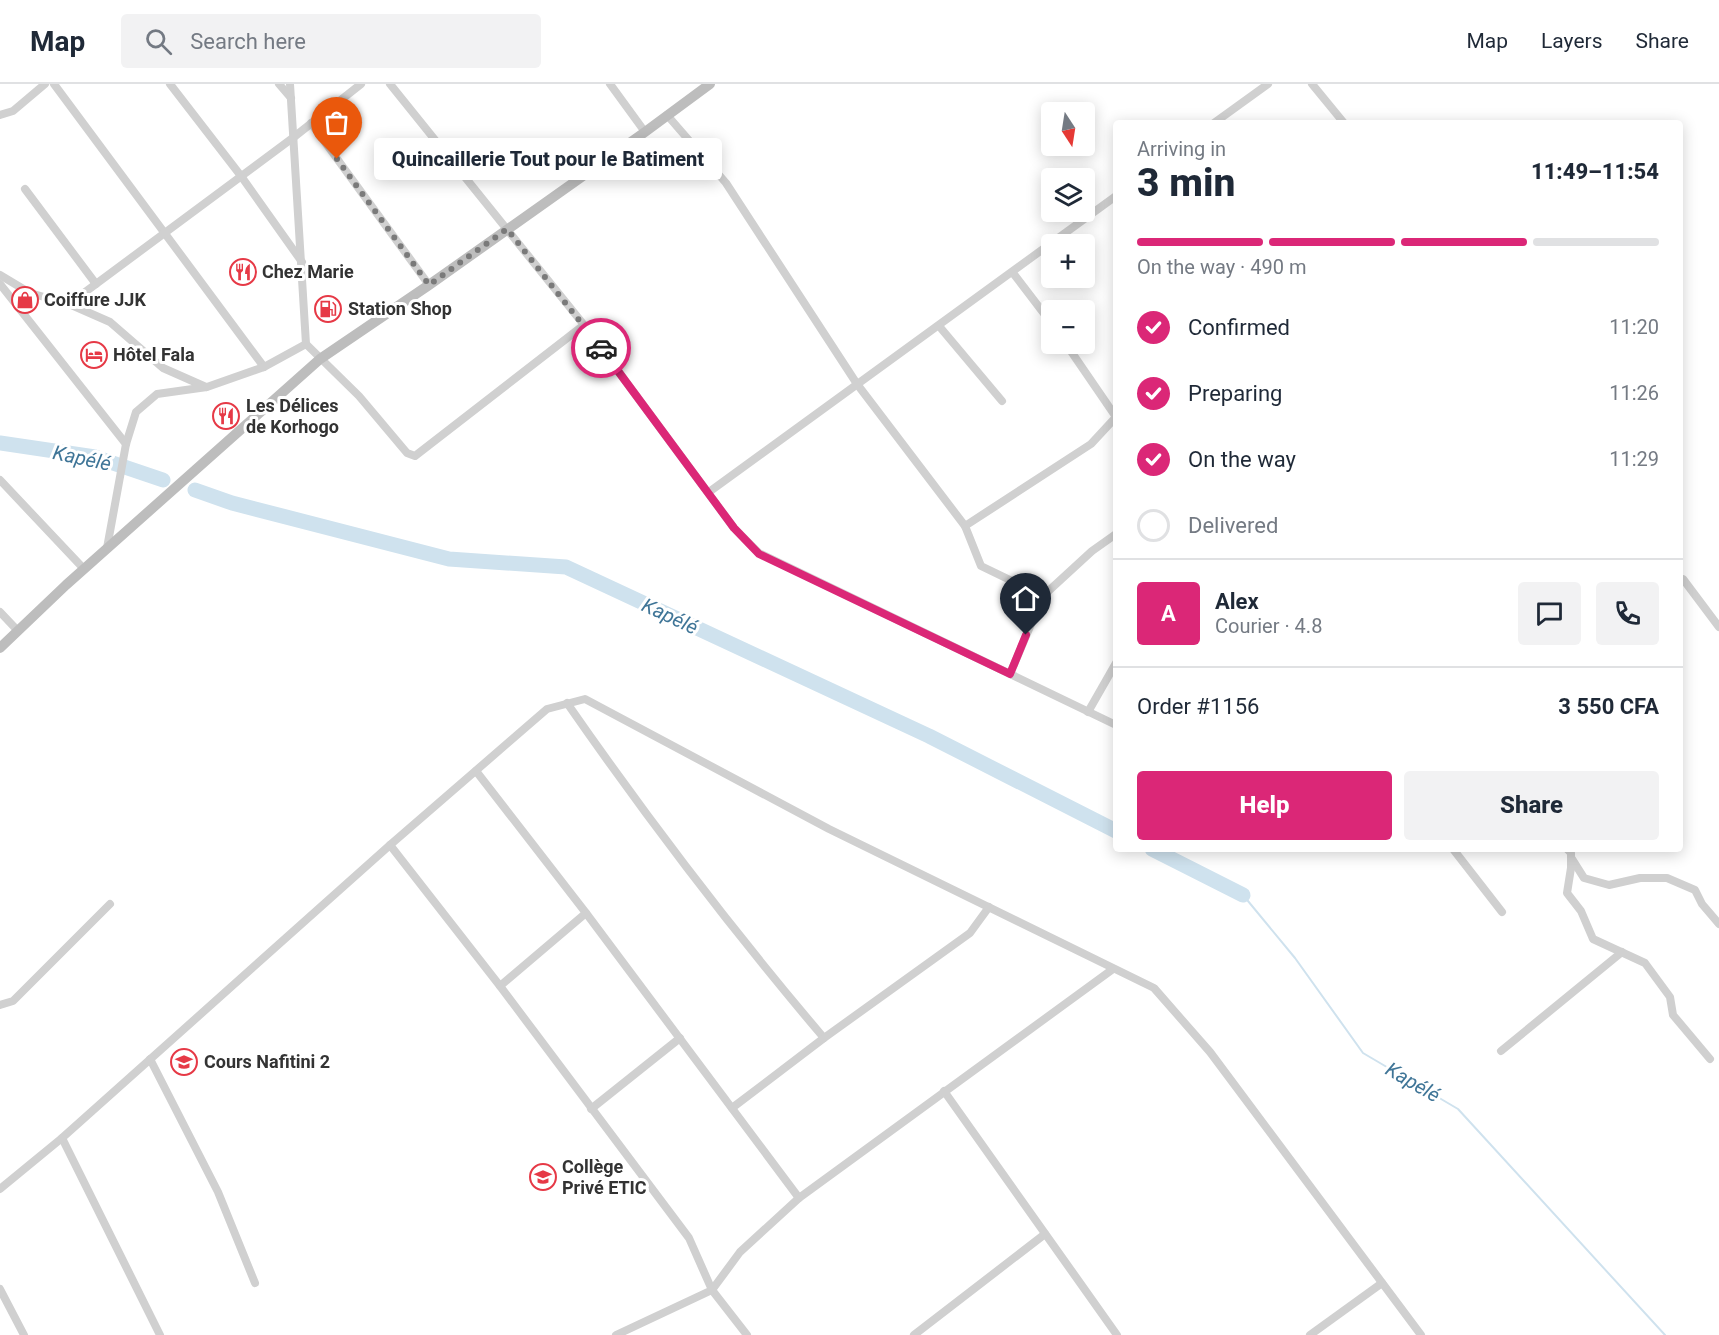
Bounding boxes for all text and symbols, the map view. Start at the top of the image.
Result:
search box [121,14,541,68]
text: Map [30,25,85,58]
icon: search [142,25,175,58]
text: Search here [190,29,306,54]
text: Map [1466,29,1508,53]
text: Layers [1541,29,1602,53]
text: Share [1635,29,1689,53]
pin [311,97,362,159]
north arrow [1041,102,1095,156]
map controls [1041,102,1095,354]
icon: bag [320,106,353,139]
text: Arriving in [1137,137,1226,161]
callout: Quincaillerie Tout pour le Batiment [373,138,721,180]
text: Quincaillerie Tout pour le Batiment [392,147,704,171]
text: 11:49–11:54 [1531,159,1659,184]
text: 3 min [1137,160,1235,206]
button: layers [1041,168,1095,222]
button: + [1041,234,1095,288]
text: On the way · 490 m [1137,255,1306,279]
restaurant icon: Chez Marie [228,257,258,287]
place label: Chez Marie [262,261,354,282]
shop icon: Coiffure JJK [10,285,40,315]
place label: Coiffure JJK [44,289,146,310]
fuel station icon: Station Shop [313,294,343,324]
place label: Station Shop [348,298,452,319]
button: − [1041,300,1095,354]
icon: check [1137,311,1170,344]
text: Confirmed [1188,315,1290,340]
text: 11:20 [1609,315,1659,339]
courier [571,318,631,378]
icon: car [585,332,618,365]
hotel icon: Hôtel Fala [79,340,109,370]
place label: Hôtel Fala [113,344,195,365]
icon: check [1137,377,1170,410]
text: Preparing [1188,381,1282,406]
text: 11:26 [1609,381,1659,405]
place label: Les Délices de Korhogo [246,395,339,437]
restaurant icon: Les Délices de Korhogo [211,401,241,431]
water label: Kapélé [51,440,113,476]
icon: check [1137,443,1170,476]
text: On the way [1188,447,1296,472]
text: 11:29 [1609,447,1659,471]
text: Delivered [1188,513,1278,538]
pin [1000,573,1051,635]
icon: home [1009,582,1042,615]
button: chat [1518,582,1581,645]
button: phone [1596,582,1659,645]
text: Alex [1215,589,1259,614]
water label: Kapélé [638,593,702,639]
text: A [1161,601,1176,626]
text: Courier · 4.8 [1215,614,1322,638]
text: Order #1156 [1137,694,1259,719]
text: 3 550 CFA [1558,694,1659,719]
button: Help [1137,771,1392,840]
button: Share [1404,771,1659,840]
school or university icon: Cours Nafitini 2 [169,1047,199,1077]
place label: Cours Nafitini 2 [204,1051,330,1072]
water label: Kapélé [1381,1057,1445,1107]
place label: Collège Privé ETIC [562,1156,647,1198]
school or university icon: Collège Privé ETIC [528,1162,558,1192]

